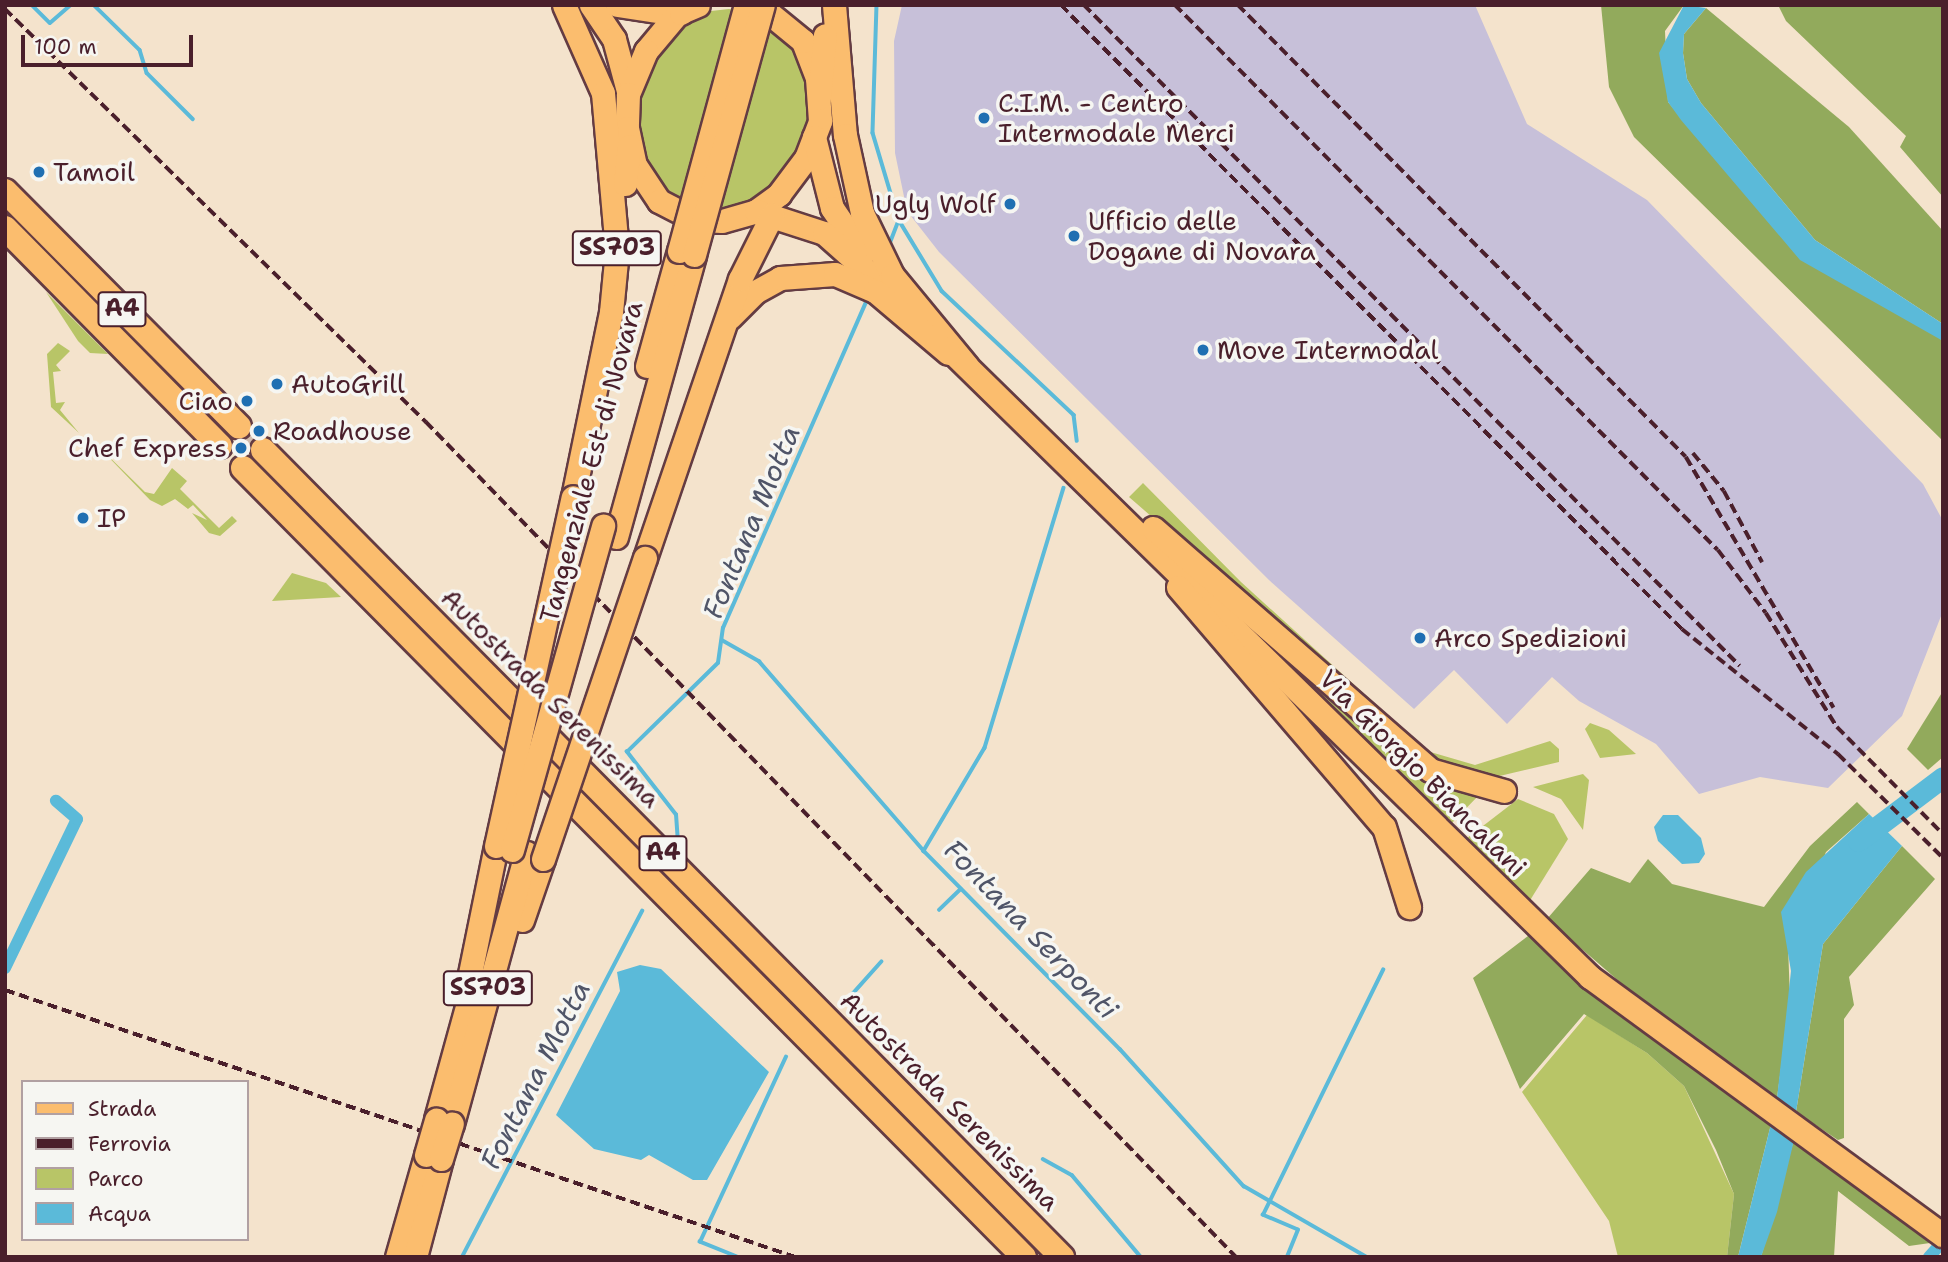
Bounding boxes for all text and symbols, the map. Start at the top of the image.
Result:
scale bar [24,21,196,65]
text: 100 m [34,33,97,61]
place label: C.I.M. - Centro Intermodale Merci [998,87,1235,148]
marker: C.I.M. - Centro Intermodale Merci [976,110,992,126]
place label: Tamoil [53,156,135,188]
marker: Tamoil [31,164,47,180]
place label: Ugly Wolf [875,188,996,220]
marker: Ugly Wolf [1002,196,1018,212]
place label: Ufficio delle Dogane di Novara [1088,205,1316,266]
road number: SS703 [572,228,662,268]
marker: Ufficio delle Dogane di Novara [1066,228,1082,244]
road number: A4 [96,288,148,330]
street label: Tangenziale Est di Novara [533,298,649,626]
place label: Move Intermodal [1217,334,1438,366]
marker: Move Intermodal [1195,342,1211,358]
place label: AutoGrill [291,368,405,400]
marker: AutoGrill [269,376,285,392]
place label: Ciao [179,385,233,417]
marker: Ciao [239,393,255,409]
place label: Roadhouse [273,415,412,447]
water label: Fontana Motta [695,420,807,624]
marker: Roadhouse [251,423,267,439]
place label: Chef Express [68,432,227,464]
marker: Chef Express [233,440,249,456]
place label: IP [97,502,126,534]
marker: IP [75,510,91,526]
street label: Autostrada Serenissima [435,582,667,814]
place label: Arco Spedizioni [1434,622,1627,654]
marker: Arco Spedizioni [1412,630,1428,646]
street label: Via Giorgio Biancalani [1313,663,1533,883]
road number: A4 [637,832,689,874]
water label: Fontana Serponti [937,833,1125,1025]
road number: SS703 [442,968,534,1008]
water label: Fontana Motta [473,975,597,1175]
street label: Autostrada Serenissima [834,985,1066,1217]
legend [21,1080,248,1241]
text: Strada [88,1095,156,1123]
text: Ferrovia [88,1130,171,1158]
text: Parco [88,1165,143,1193]
text: Acqua [88,1200,151,1228]

